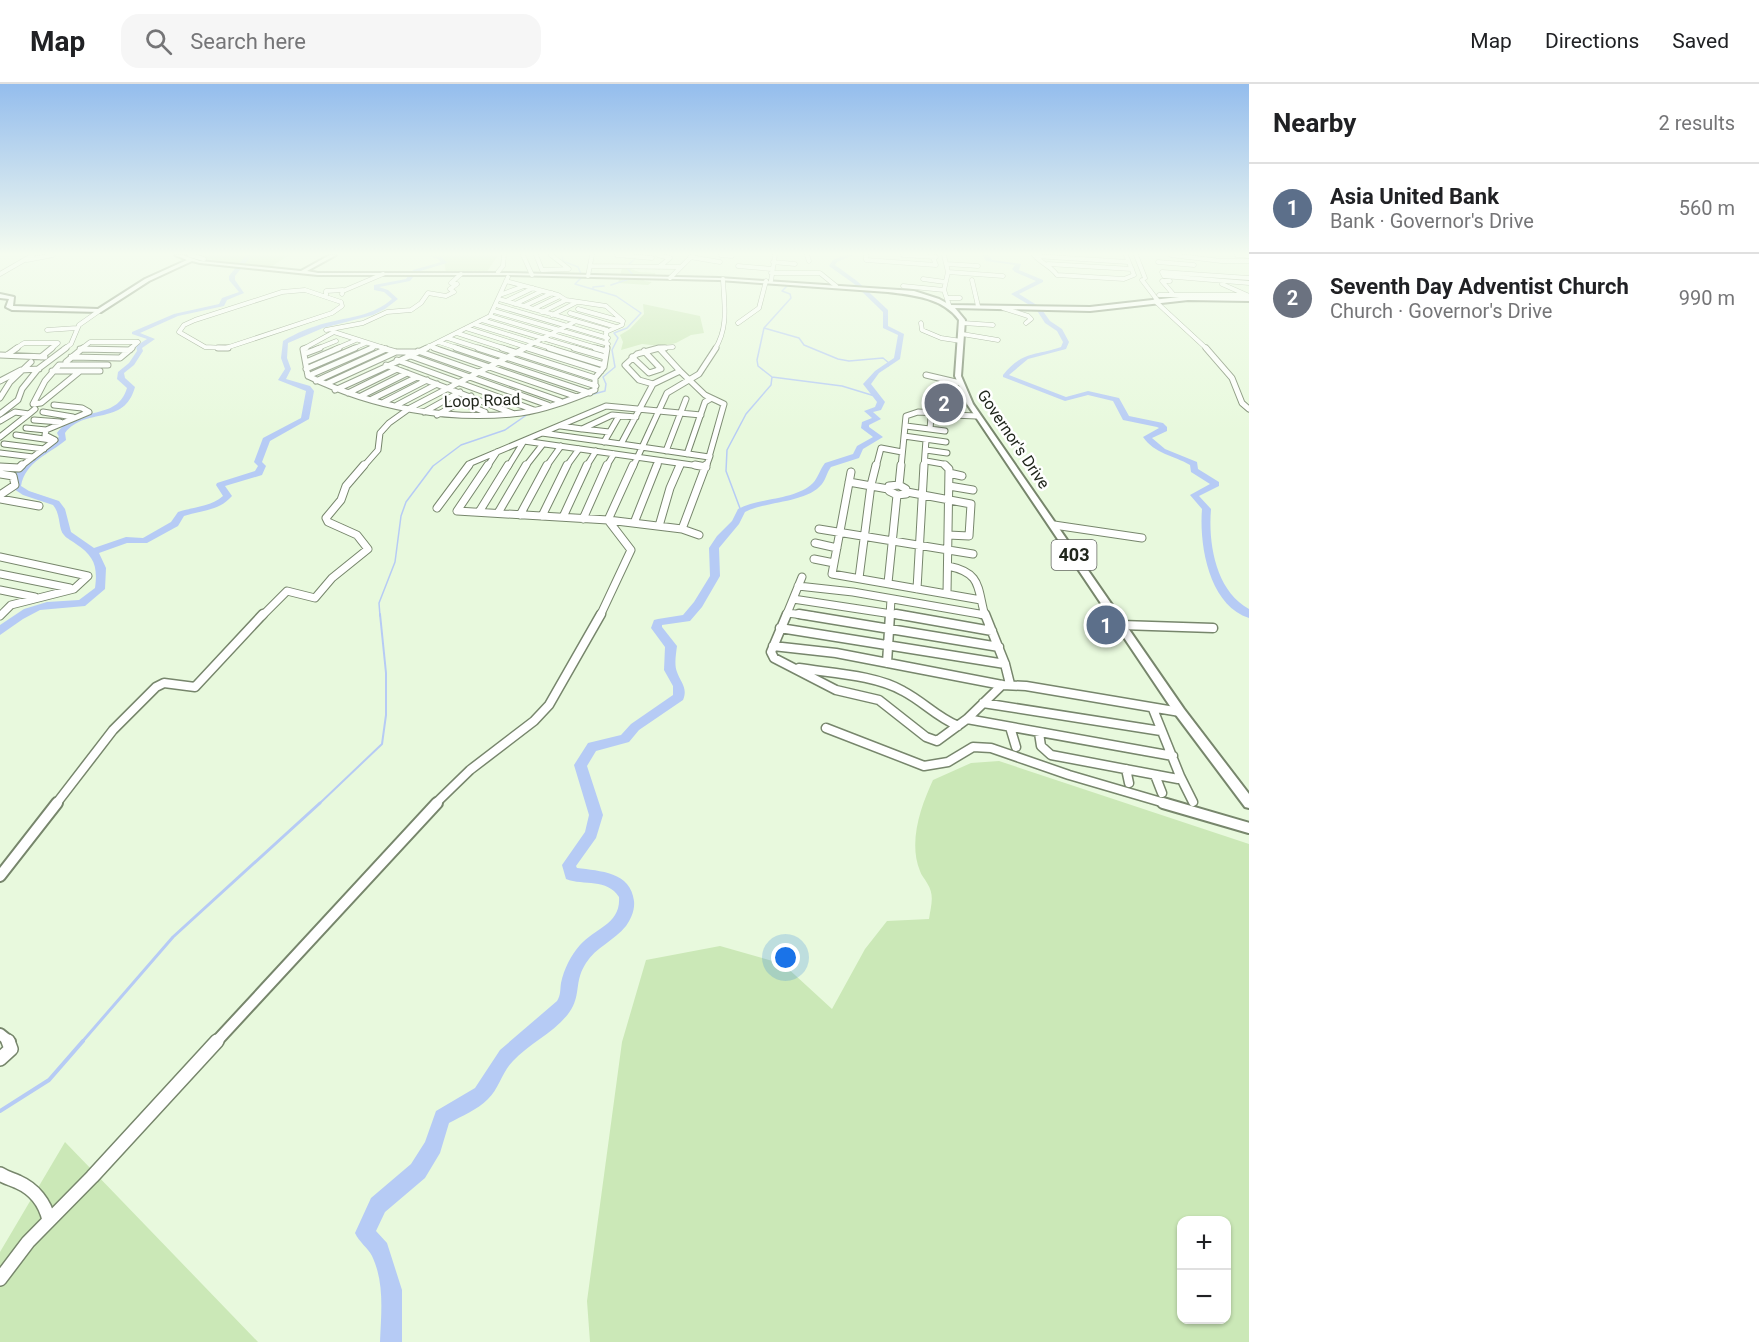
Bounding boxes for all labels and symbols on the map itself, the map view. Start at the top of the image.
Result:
pin: 2 [924,380,964,426]
street label: Governor's Drive [973,386,1054,492]
street label: Loop Road [443,390,521,411]
road number: 403 [1052,540,1096,570]
pin: 1 [1086,602,1126,648]
your location [771,943,800,972]

